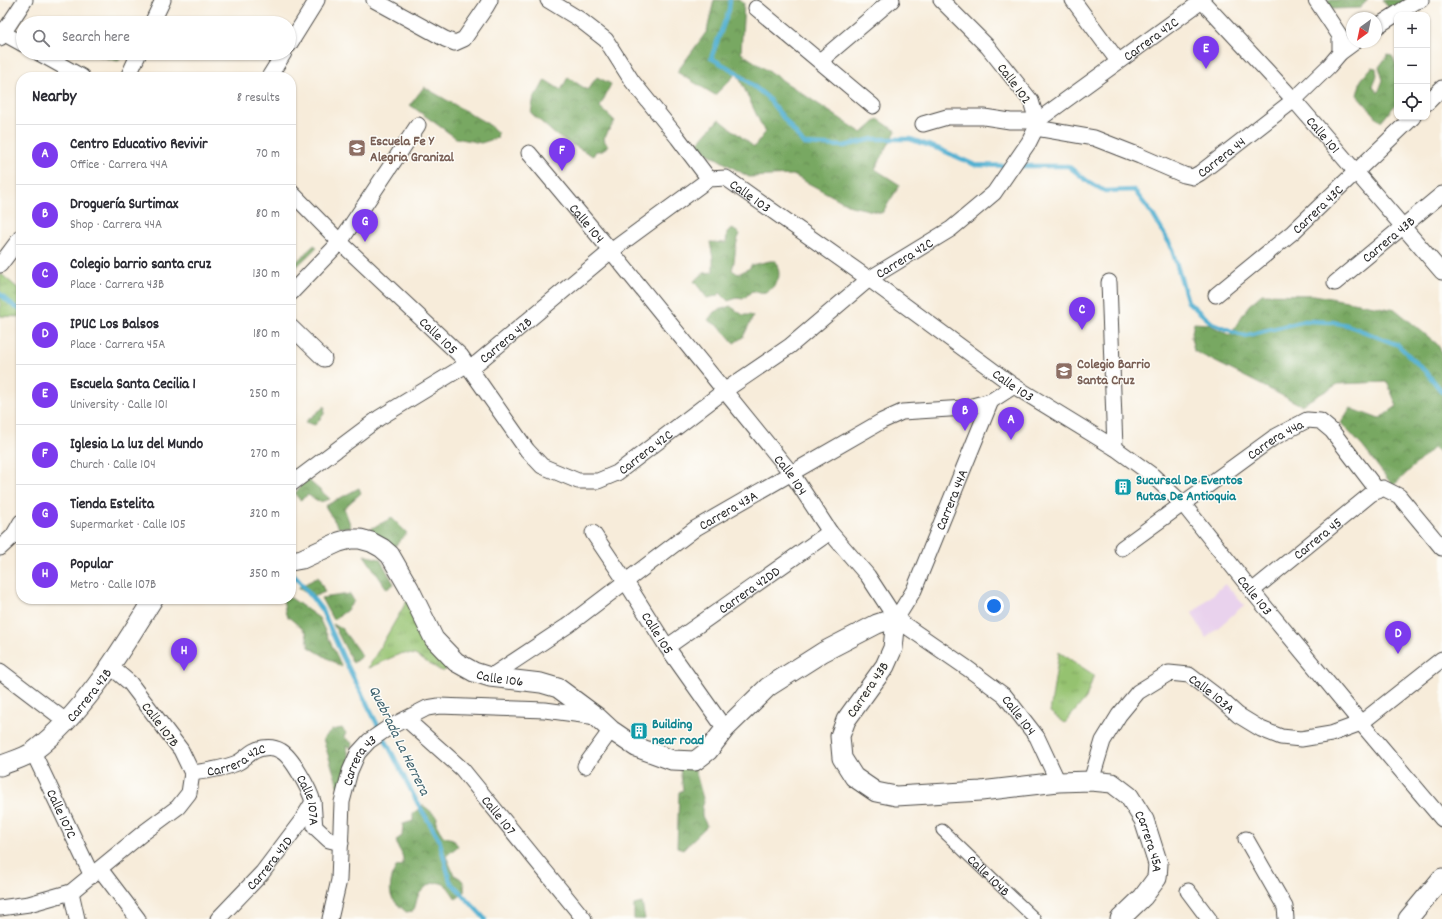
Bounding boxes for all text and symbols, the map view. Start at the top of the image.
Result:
north arrow [1346,12,1382,48]
map controls [1394,12,1430,120]
button: + [1394,12,1430,48]
street label: Carrera 42C [1120,13,1183,67]
search box [16,16,296,60]
icon: search [30,27,52,49]
text: Search here [62,27,130,49]
pin: E [1193,36,1219,69]
button: − [1394,48,1430,84]
street label: Calle 102 [991,60,1035,109]
button: locate [1394,84,1430,120]
text: Nearby [32,86,76,110]
text: 8 results [237,89,280,108]
street label: Calle 101 [1300,113,1344,159]
place label: Escuela Fe Y Alegria Granizal [370,132,455,168]
street label: Carrera 44 [1194,133,1251,184]
text: Centro Educativo Revivir [70,134,208,156]
school or university icon: Escuela Fe Y Alegria Granizal [347,138,367,158]
pin: F [549,138,575,171]
text: A [41,145,49,164]
text: 70 m [256,145,280,164]
text: Office · Carrera 44A [70,156,168,175]
street label: Calle 103 [725,175,774,219]
street label: Carrera 43C [1289,181,1349,240]
text: Droguería Surtimax [70,194,178,216]
street label: Calle 104 [563,200,608,248]
text: B [42,205,48,224]
text: 80 m [256,205,280,224]
pin: G [352,209,378,242]
street label: Carrera 43B [1358,212,1421,268]
text: Shop · Carrera 44A [70,216,162,235]
street label: Carrera 42C [873,234,938,285]
text: Colegio barrio santa cruz [70,254,211,276]
text: C [42,265,48,284]
text: 130 m [252,265,280,284]
text: Place · Carrera 43B [70,276,164,295]
pin: C [1069,297,1095,330]
street label: Calle 105 [414,313,461,360]
street label: Carrera 42B [476,313,538,369]
text: IPUC Los Balsos [70,314,159,336]
text: D [42,325,48,344]
text: 180 m [253,325,280,344]
text: Place · Carrera 45A [70,336,165,355]
place label: Colegio Barrio Santa Cruz [1077,355,1150,391]
school or university icon: Colegio Barrio Santa Cruz [1054,361,1074,381]
street label: Calle 103 [987,365,1037,408]
text: Escuela Santa Cecilia 1 [70,374,196,396]
text: E [42,385,48,404]
text: 250 m [249,385,280,404]
text: University · Calle 101 [70,396,168,415]
pin: B [952,398,978,431]
pin: A [998,407,1024,440]
street label: Carrera 44a [1244,415,1308,466]
street label: Carrera 42C [615,426,678,480]
text: Iglesia La luz del Mundo [70,434,203,456]
text: F [42,445,48,464]
text: 270 m [250,445,280,464]
street label: Calle 104 [768,451,811,500]
text: Church · Calle 104 [70,456,156,475]
street label: Carrera 44A [931,466,974,534]
place label: Sucursal De Eventos Rutas De Antioquia [1136,471,1243,507]
building icon: Sucursal De Eventos Rutas De Antioquia [1113,477,1133,497]
street label: Carrera 43A [696,486,762,536]
text: Tienda Estelita [70,494,154,516]
text: G [42,505,48,524]
text: 320 m [250,505,280,524]
street label: Carrera 45 [1290,514,1347,565]
text: Supermarket · Calle 105 [70,516,186,535]
text: Popular [70,554,113,576]
street label: Carrera 42DD [715,562,785,620]
text: H [42,565,48,584]
text: 350 m [249,565,280,584]
street label: Calle 103 [1231,572,1276,621]
text: Metro · Calle 107B [70,576,156,595]
your location [984,596,1004,616]
street label: Calle 105 [635,609,677,659]
pin: D [1385,621,1411,654]
pin: H [171,638,197,671]
street label: Carrera 43B [843,658,895,722]
street label: Carrera 42B [63,664,118,727]
street label: Calle 106 [474,665,524,693]
street label: Calle 103A [1184,670,1239,720]
water label: Quebrada La Herrera [362,682,435,800]
street label: Calle 104 [996,692,1040,740]
street label: Calle 107B [136,698,183,752]
place label: Building near road [652,715,705,751]
building icon: Building near road [629,721,649,741]
street label: Carrera 43 [339,731,381,788]
street label: Carrera 42C [205,740,268,783]
street label: Calle 107A [290,771,323,827]
street label: Calle 107C [40,786,81,842]
street label: Calle 107 [475,792,520,840]
street label: Carrera 45A [1128,807,1166,873]
street label: Carrera 42D [243,833,298,896]
street label: Calle 104B [962,851,1014,902]

